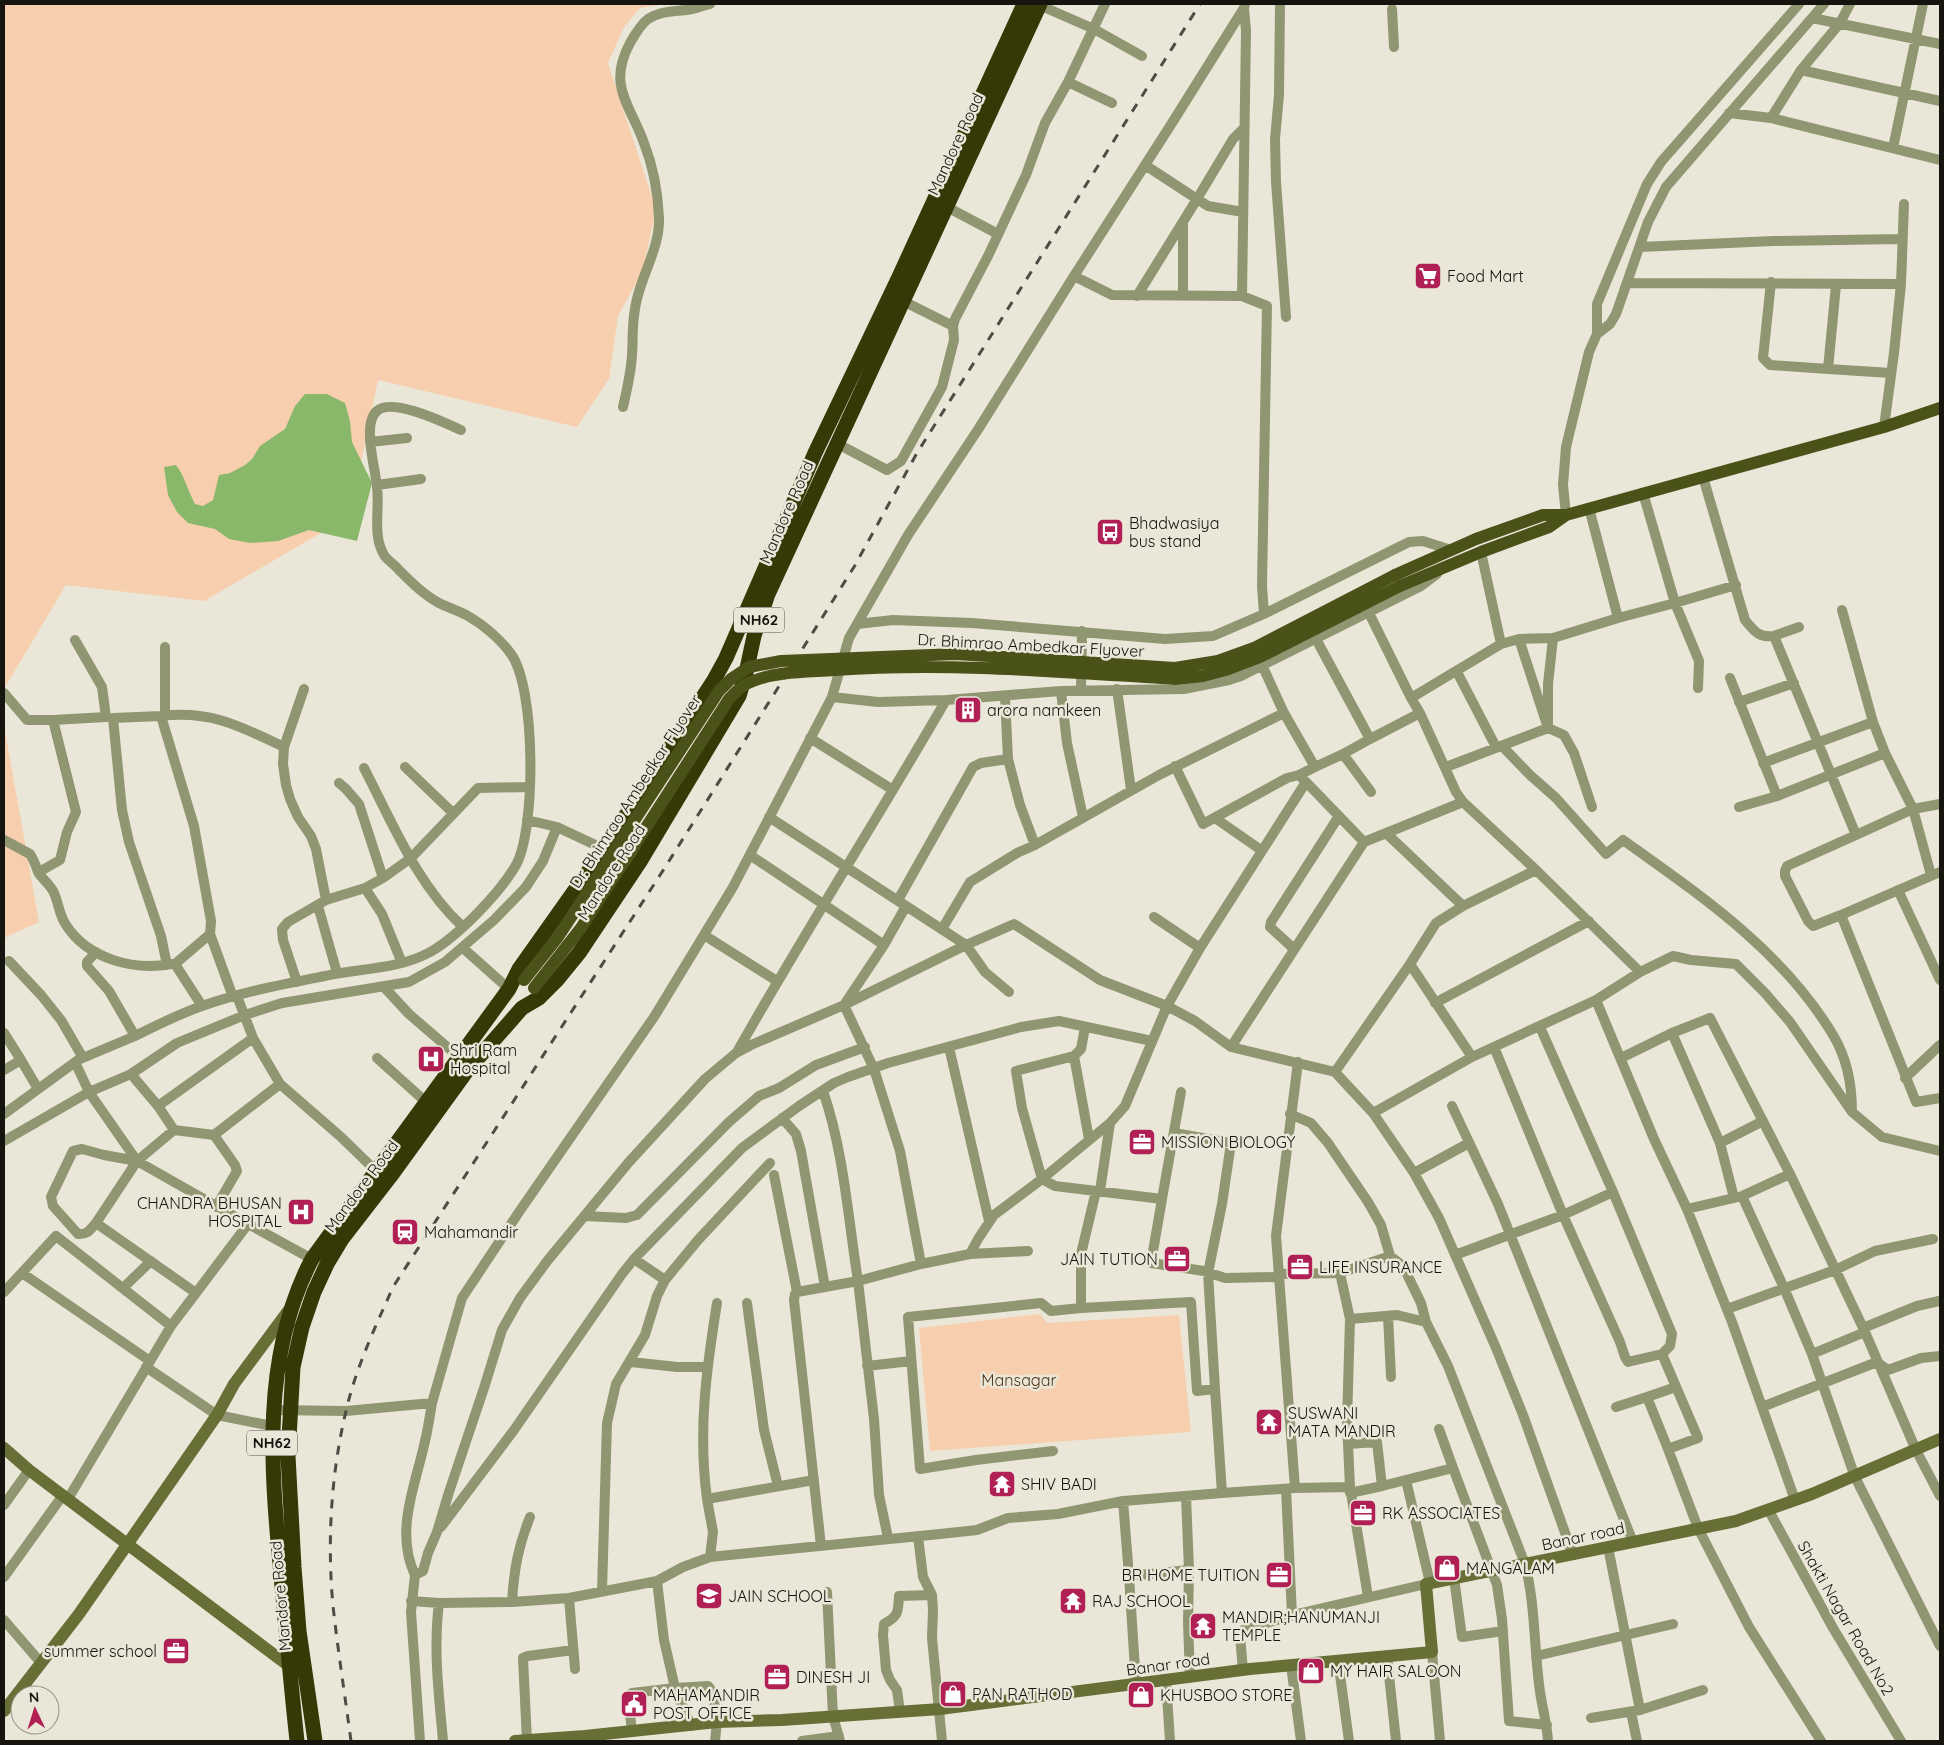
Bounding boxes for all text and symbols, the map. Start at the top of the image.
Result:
street label: Mandore Road [923,90,987,198]
supermarket icon: Food Mart [1413,261,1443,291]
place label: Food Mart [1447,266,1524,286]
street label: Mandore Road [754,457,818,567]
place label: Bhadwasiya bus stand [1129,513,1219,551]
bus stop icon: Bhadwasiya bus stand [1095,517,1125,547]
road number: NH62 [734,608,784,632]
street label: Dr. Bhimrao Ambedkar Flyover [917,629,1145,661]
street label: Dr. Bhimrao Ambedkar Flyover [565,690,705,892]
building icon: arora namkeen [953,695,983,725]
place label: arora namkeen [987,700,1101,720]
street label: Mandore Road [573,820,649,924]
place label: Shri Ram Hospital [450,1040,517,1078]
hospital icon: Shri Ram Hospital [416,1044,446,1074]
office icon: MISSION BIOLOGY [1127,1127,1157,1157]
place label: MISSION BIOLOGY [1161,1132,1296,1152]
street label: Mandore Road [320,1136,402,1236]
place label: CHANDRA BHUSAN HOSPITAL [137,1193,282,1231]
hospital icon: CHANDRA BHUSAN HOSPITAL [286,1197,316,1227]
station icon: Mahamandir [390,1217,420,1247]
place label: Mahamandir [424,1222,519,1242]
office icon: JAIN TUTION [1162,1244,1192,1274]
place label: JAIN TUTION [1060,1249,1158,1269]
office icon: LIFE INSURANCE [1285,1252,1315,1282]
place label: LIFE INSURANCE [1319,1257,1442,1277]
park label: Mansagar [981,1370,1057,1390]
place label: SUSWANI MATA MANDIR [1288,1403,1396,1441]
temple icon: SUSWANI MATA MANDIR [1254,1407,1284,1437]
road number: NH62 [247,1430,297,1456]
temple icon: SHIV BADI [987,1469,1017,1499]
place label: SHIV BADI [1021,1474,1097,1494]
office icon: RK ASSOCIATES [1348,1498,1378,1528]
place label: RK ASSOCIATES [1382,1503,1500,1523]
street label: Banar road [1540,1517,1626,1555]
street label: Shakti Nagar Road No2 [1794,1537,1899,1699]
street label: Mandore Road [265,1540,295,1652]
shop icon: MANGALAM [1432,1553,1462,1583]
place label: MANGALAM [1466,1558,1555,1578]
office icon: BR HOME TUITION [1264,1560,1294,1590]
place label: BR HOME TUITION [1121,1565,1260,1585]
school or university icon: JAIN SCHOOL [694,1581,724,1611]
place label: JAIN SCHOOL [728,1586,832,1606]
temple icon: RAJ SCHOOL [1058,1586,1088,1616]
place label: RAJ SCHOOL [1092,1591,1191,1611]
place label: MANDIR;HANUMANJI TEMPLE [1222,1607,1380,1645]
temple icon: MANDIR;HANUMANJI TEMPLE [1188,1611,1218,1641]
office icon: summer school [161,1636,191,1666]
place label: summer school [44,1641,157,1661]
street label: Banar road [1125,1648,1211,1680]
shop icon: MY HAIR SALOON [1296,1656,1326,1686]
place label: MY HAIR SALOON [1330,1661,1461,1681]
office icon: DINESH JI [762,1662,792,1692]
place label: DINESH JI [796,1667,870,1687]
shop icon: PAN RATHOD [938,1679,968,1709]
shop icon: KHUSBOO STORE [1126,1680,1156,1710]
place label: PAN RATHOD [972,1684,1072,1704]
north arrow [10,1685,60,1735]
place label: MAHAMANDIR POST OFFICE [653,1685,760,1723]
place label: KHUSBOO STORE [1160,1685,1292,1705]
text: N [28,1688,40,1706]
public building icon: MAHAMANDIR POST OFFICE [619,1689,649,1719]

